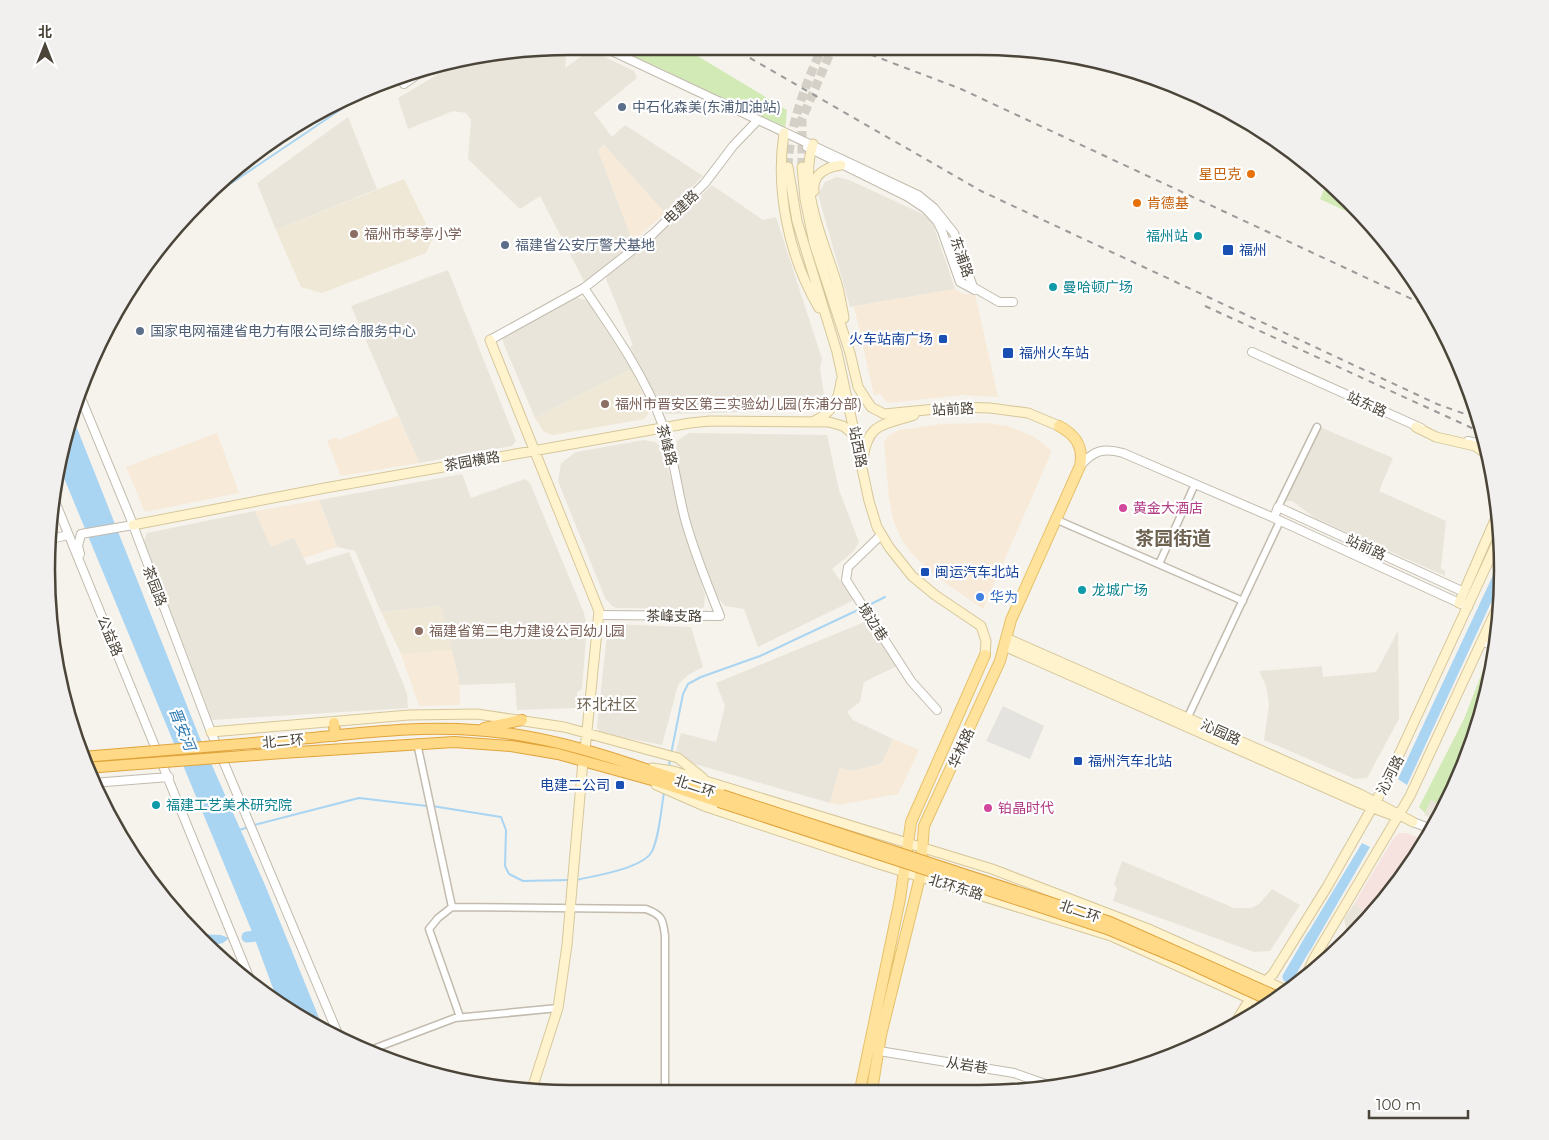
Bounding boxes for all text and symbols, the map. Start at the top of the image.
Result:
north arrow [20,20,70,70]
text: 北 [38,23,52,41]
place label: 中石化森美(东浦加油站) [632,98,781,116]
marker: 中石化森美(东浦加油站) [616,101,628,113]
place label: 星巴克 [1199,165,1241,183]
marker: 星巴克 [1245,168,1257,180]
street label: 电建路 [660,186,702,228]
place label: 肯德基 [1147,194,1189,212]
marker: 肯德基 [1131,197,1143,209]
place label: 福州市琴亭小学 [364,225,462,243]
place label: 福州站 [1146,227,1188,245]
marker: 福州市琴亭小学 [348,228,360,240]
marker: 福州站 [1192,230,1204,242]
street label: 东浦路 [947,234,977,280]
place label: 福建省公安厅警犬基地 [515,236,655,254]
marker: 福建省公安厅警犬基地 [499,239,511,251]
place label: 福州 [1239,241,1267,259]
marker: 福州 [1221,243,1235,257]
place label: 曼哈顿广场 [1063,278,1133,296]
marker: 曼哈顿广场 [1047,281,1059,293]
place label: 国家电网福建省电力有限公司综合服务中心 [150,322,416,340]
marker: 国家电网福建省电力有限公司综合服务中心 [134,325,146,337]
place label: 火车站南广场 [849,330,933,348]
marker: 火车站南广场 [937,333,949,345]
place label: 福州火车站 [1019,344,1089,362]
marker: 福州火车站 [1001,346,1015,360]
street label: 站东路 [1344,387,1390,421]
place label: 福州市晋安区第三实验幼儿园(东浦分部) [615,395,862,413]
marker: 福州市晋安区第三实验幼儿园(东浦分部) [599,398,611,410]
street label: 站前路 [932,399,974,419]
street label: 茶峰路 [653,422,681,468]
street label: 站西路 [845,425,871,469]
street label: 茶园横路 [443,447,501,475]
place label: 黄金大酒店 [1133,499,1203,517]
marker: 黄金大酒店 [1117,502,1129,514]
district label: 茶园街道 [1135,527,1211,550]
street label: 站前路 [1343,530,1389,564]
street label: 茶园路 [139,563,171,609]
place label: 闽运汽车北站 [935,563,1019,581]
marker: 闽运汽车北站 [919,566,931,578]
place label: 龙城广场 [1092,581,1148,599]
marker: 龙城广场 [1076,584,1088,596]
place label: 华为 [990,588,1018,606]
marker: 华为 [974,591,986,603]
street label: 境边巷 [854,599,892,645]
street label: 茶峰支路 [646,607,702,625]
street label: 公益路 [94,613,126,659]
place label: 福建省第二电力建设公司幼儿园 [429,622,625,640]
marker: 福建省第二电力建设公司幼儿园 [413,625,425,637]
district label: 环北社区 [577,695,637,714]
water label: 晋安河 [165,704,201,756]
street label: 沁园路 [1198,715,1244,749]
street label: 华林路 [944,725,978,771]
street label: 北二环 [261,730,305,752]
place label: 福州汽车北站 [1088,752,1172,770]
street label: 沁河路 [1372,752,1408,798]
marker: 福州汽车北站 [1072,755,1084,767]
street label: 北二环 [672,771,718,801]
place label: 电建二公司 [540,776,610,794]
marker: 电建二公司 [614,779,626,791]
place label: 福建工艺美术研究院 [166,796,292,814]
marker: 福建工艺美术研究院 [150,799,162,811]
place label: 铂晶时代 [998,799,1054,817]
marker: 铂晶时代 [982,802,994,814]
street label: 北环东路 [927,870,985,904]
street label: 北二环 [1057,896,1103,926]
street label: 从岩巷 [945,1053,989,1077]
scale bar [1369,1088,1468,1120]
text: 100 m [1376,1095,1421,1114]

